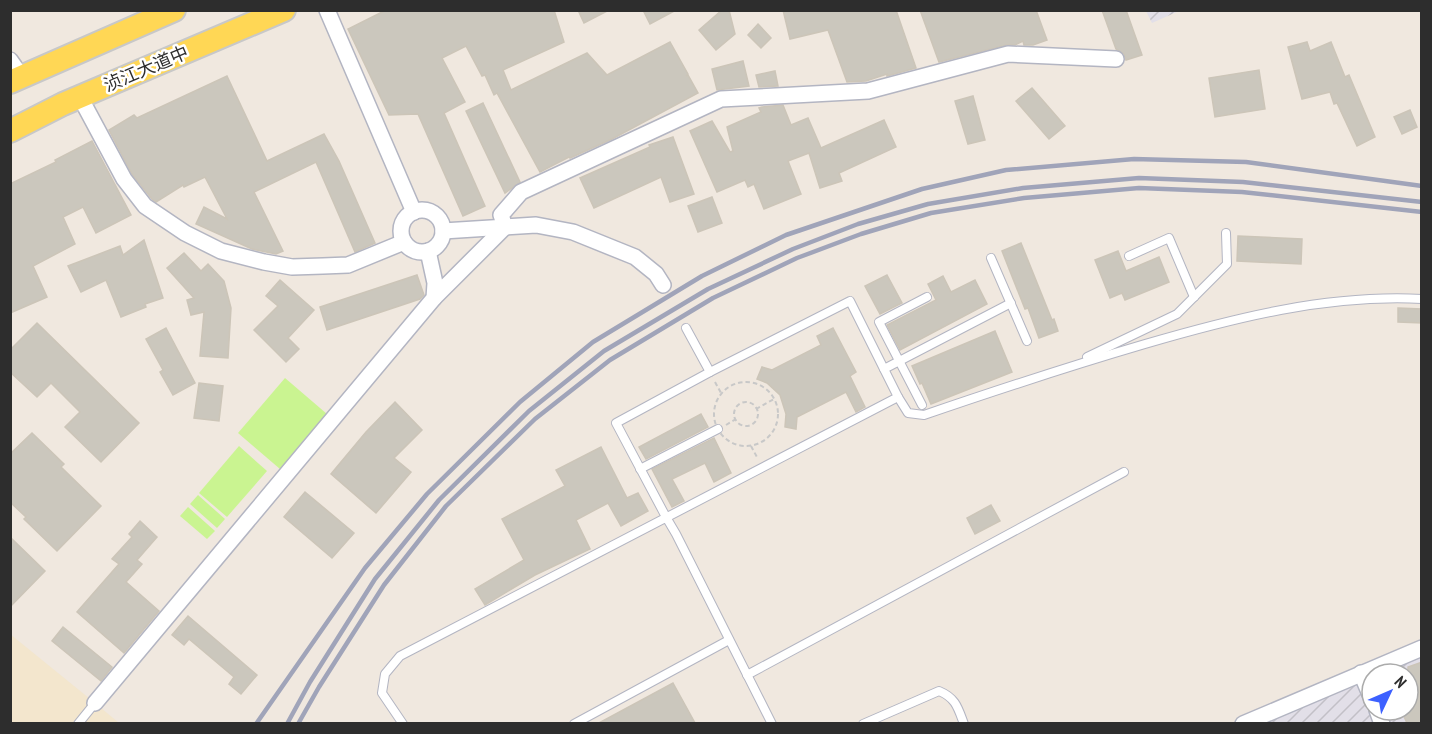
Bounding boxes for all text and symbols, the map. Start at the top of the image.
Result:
street label: 浈江大道中 [100,40,192,97]
north arrow [1360,662,1420,722]
text: N [1391,672,1411,692]

